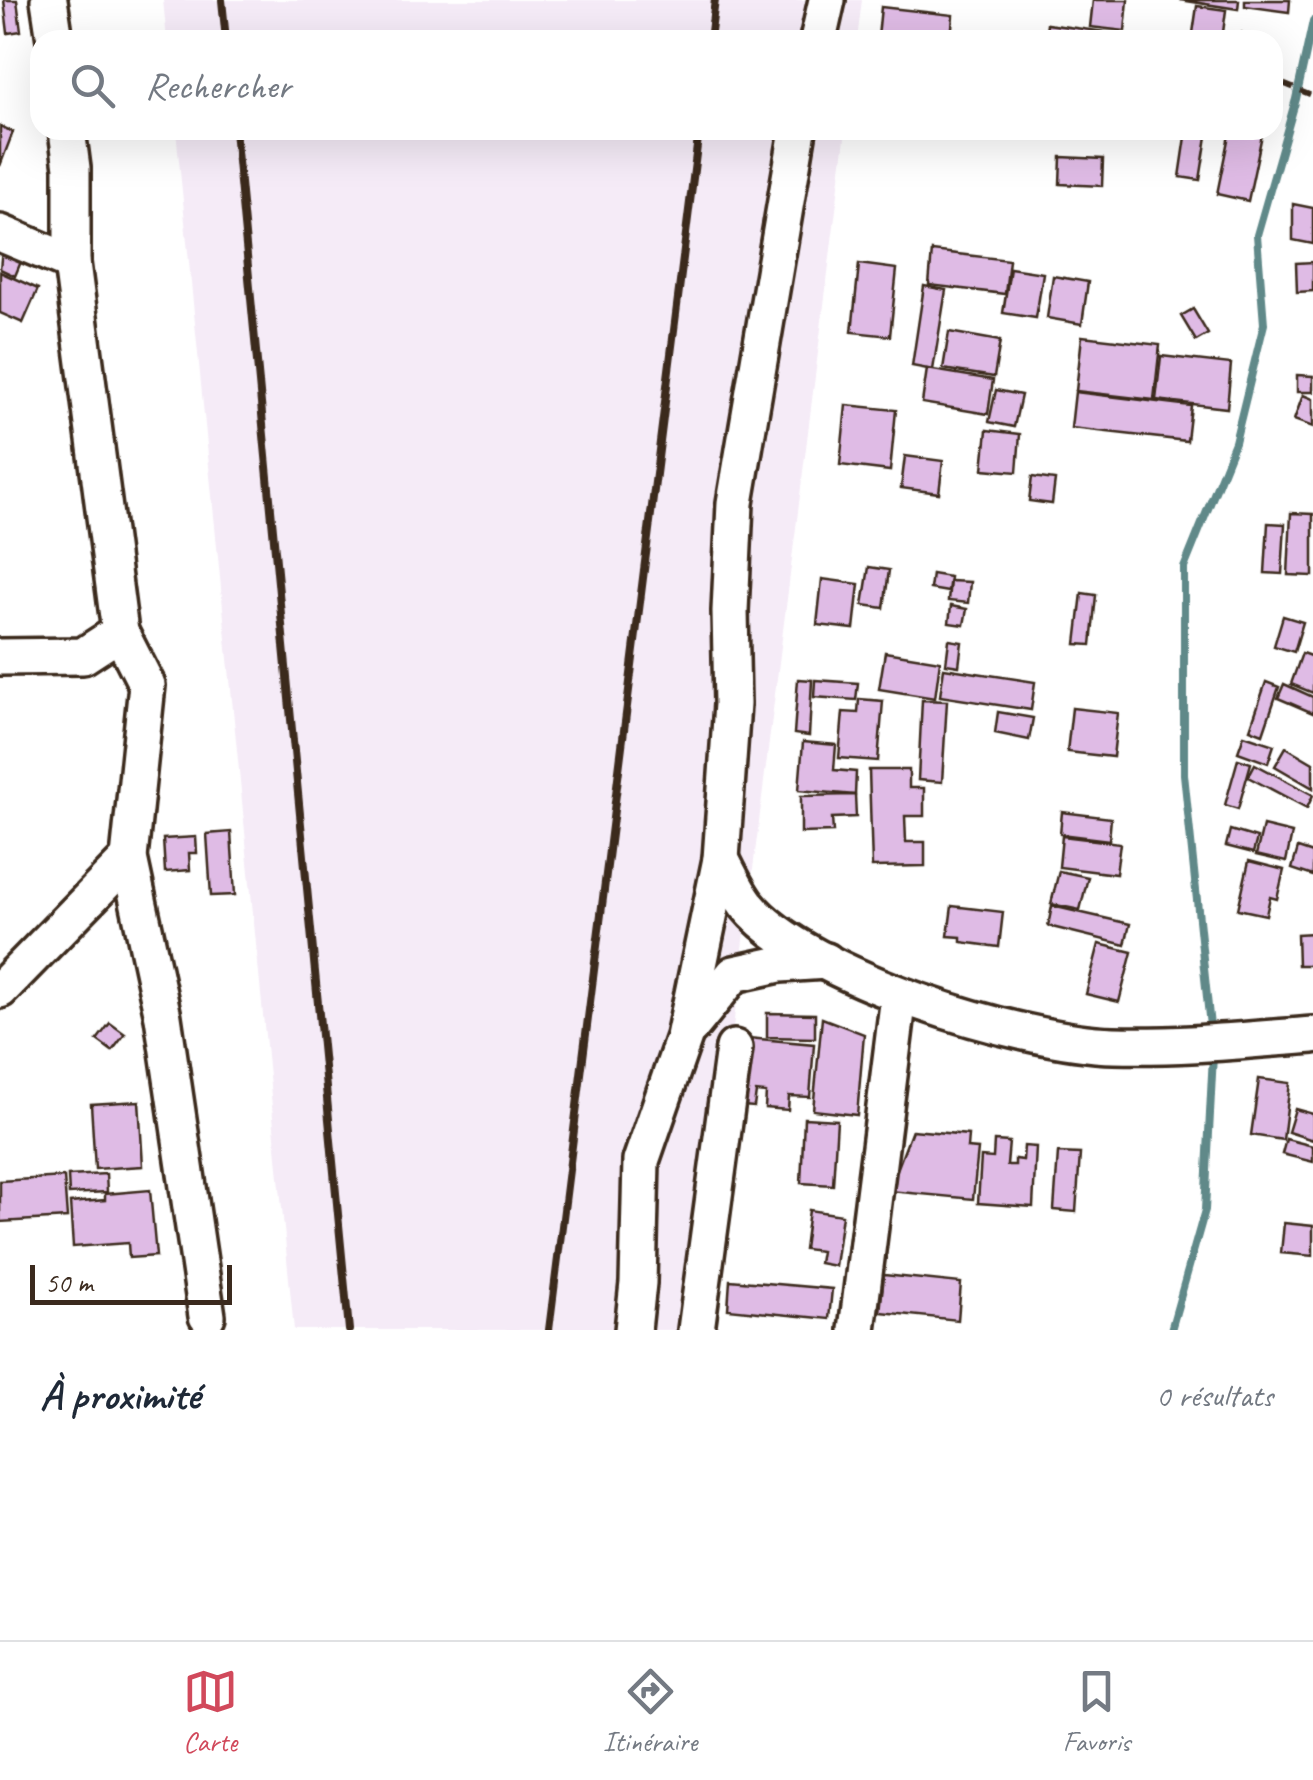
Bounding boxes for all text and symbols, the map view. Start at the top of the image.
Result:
search box [30,30,1283,140]
icon: search [65,58,120,113]
text: Rechercher [145,62,291,109]
scale bar [30,1260,232,1304]
text: 50 m [45,1265,93,1300]
text: À proximité [40,1369,200,1422]
text: 0 résultats [1156,1375,1273,1416]
tab: Carte [183,1664,238,1759]
tab: Itinéraire [603,1664,697,1759]
tab: Favoris [1063,1664,1130,1759]

